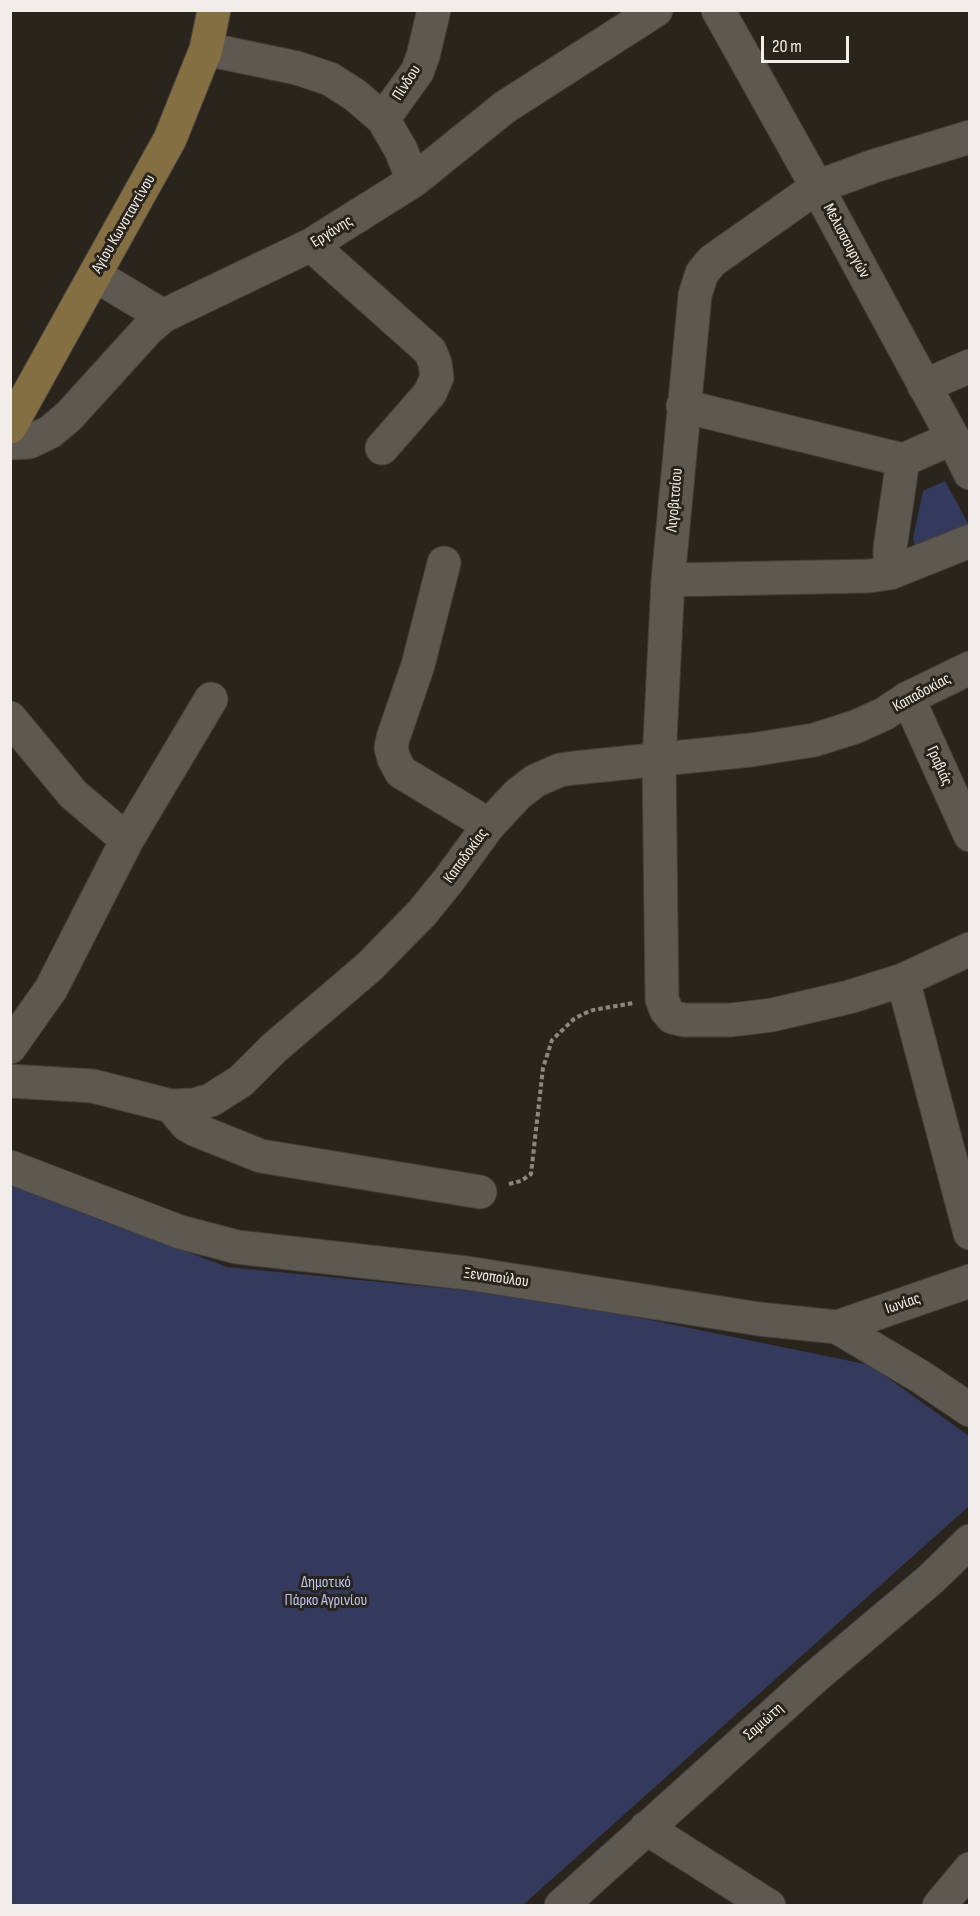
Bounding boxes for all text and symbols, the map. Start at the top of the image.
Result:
scale bar [764,24,852,62]
text: 20 m [772,36,802,57]
street label: Πίνδου [389,62,425,104]
street label: Αγίου Κωνσταντίνου [88,171,160,277]
street label: Μελισσουργών [818,201,874,281]
street label: Εργάνης [307,212,357,252]
street label: Λιγοβιτσίου [663,467,687,533]
street label: Καπαδοκίας [890,669,954,717]
street label: Γραβιάς [922,743,956,789]
street label: Καπαδοκίας [440,825,492,887]
street label: Ξενοπούλου [462,1264,530,1292]
street label: Ιωνίας [883,1289,923,1319]
park label: Δημοτικό Πάρκο Αγρινίου [285,1573,367,1611]
street label: Σαμιώτη [740,1699,788,1745]

